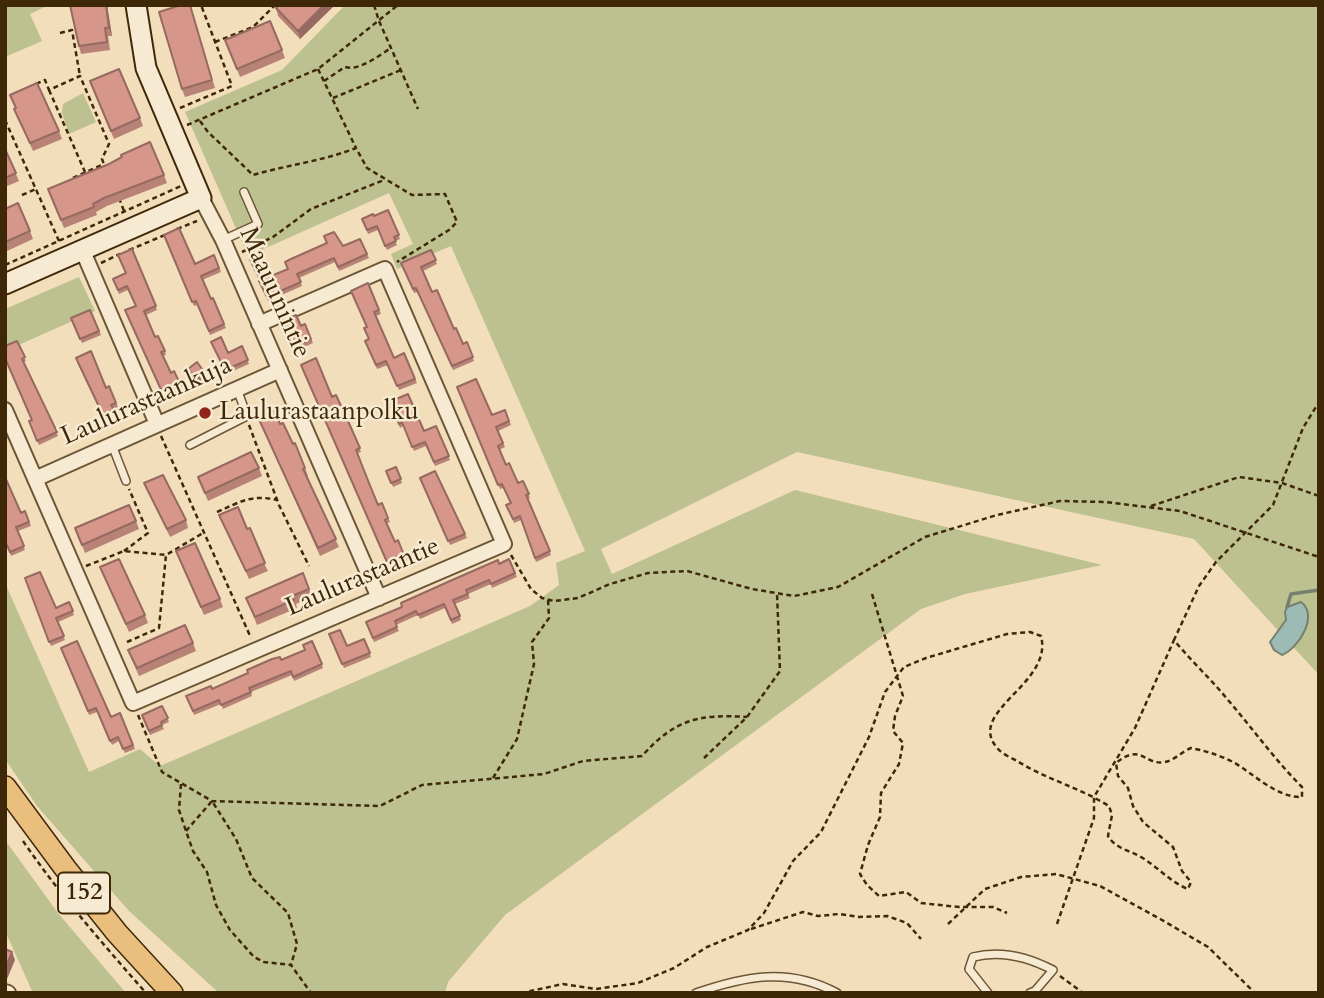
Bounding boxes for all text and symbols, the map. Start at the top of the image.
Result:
street label: Maauunintie [231,223,317,363]
street label: Laulurastaankuja [57,350,237,454]
place label: Laulurastaanpolku [219,397,419,429]
marker: Laulurastaanpolku [197,405,213,421]
street label: Laulurastaantie [281,532,445,624]
road number: 152 [58,872,110,914]

